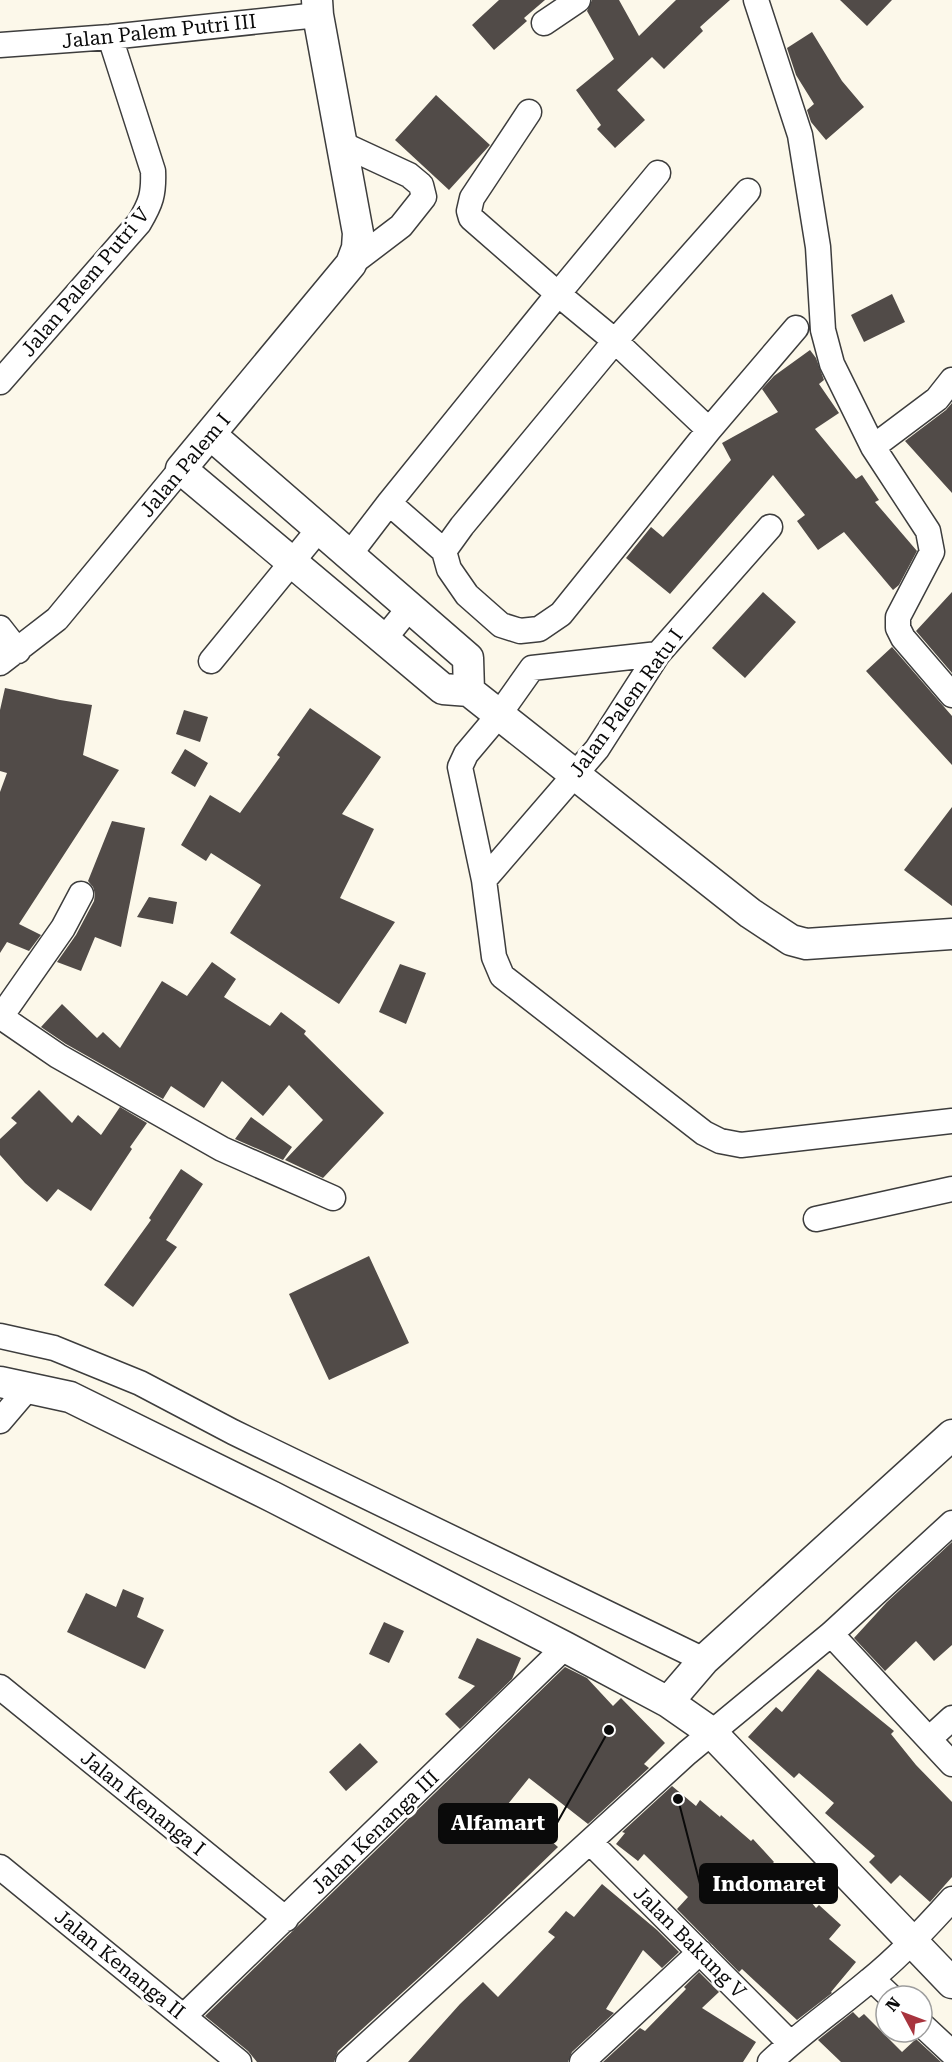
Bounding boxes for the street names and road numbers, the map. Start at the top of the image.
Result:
street label: Jalan Palem Putri III [61,9,257,53]
street label: Jalan Palem Putri V [16,203,154,361]
street label: Jalan Palem I [135,408,235,522]
street label: Jalan Palem Ratu I [564,624,688,782]
street label: Jalan Kenanga I [76,1746,210,1860]
street label: Jalan Kenanga III [306,1765,444,1899]
street label: Jalan Bakung V [629,1881,751,2003]
street label: Jalan Kenanga II [50,1904,190,2024]

